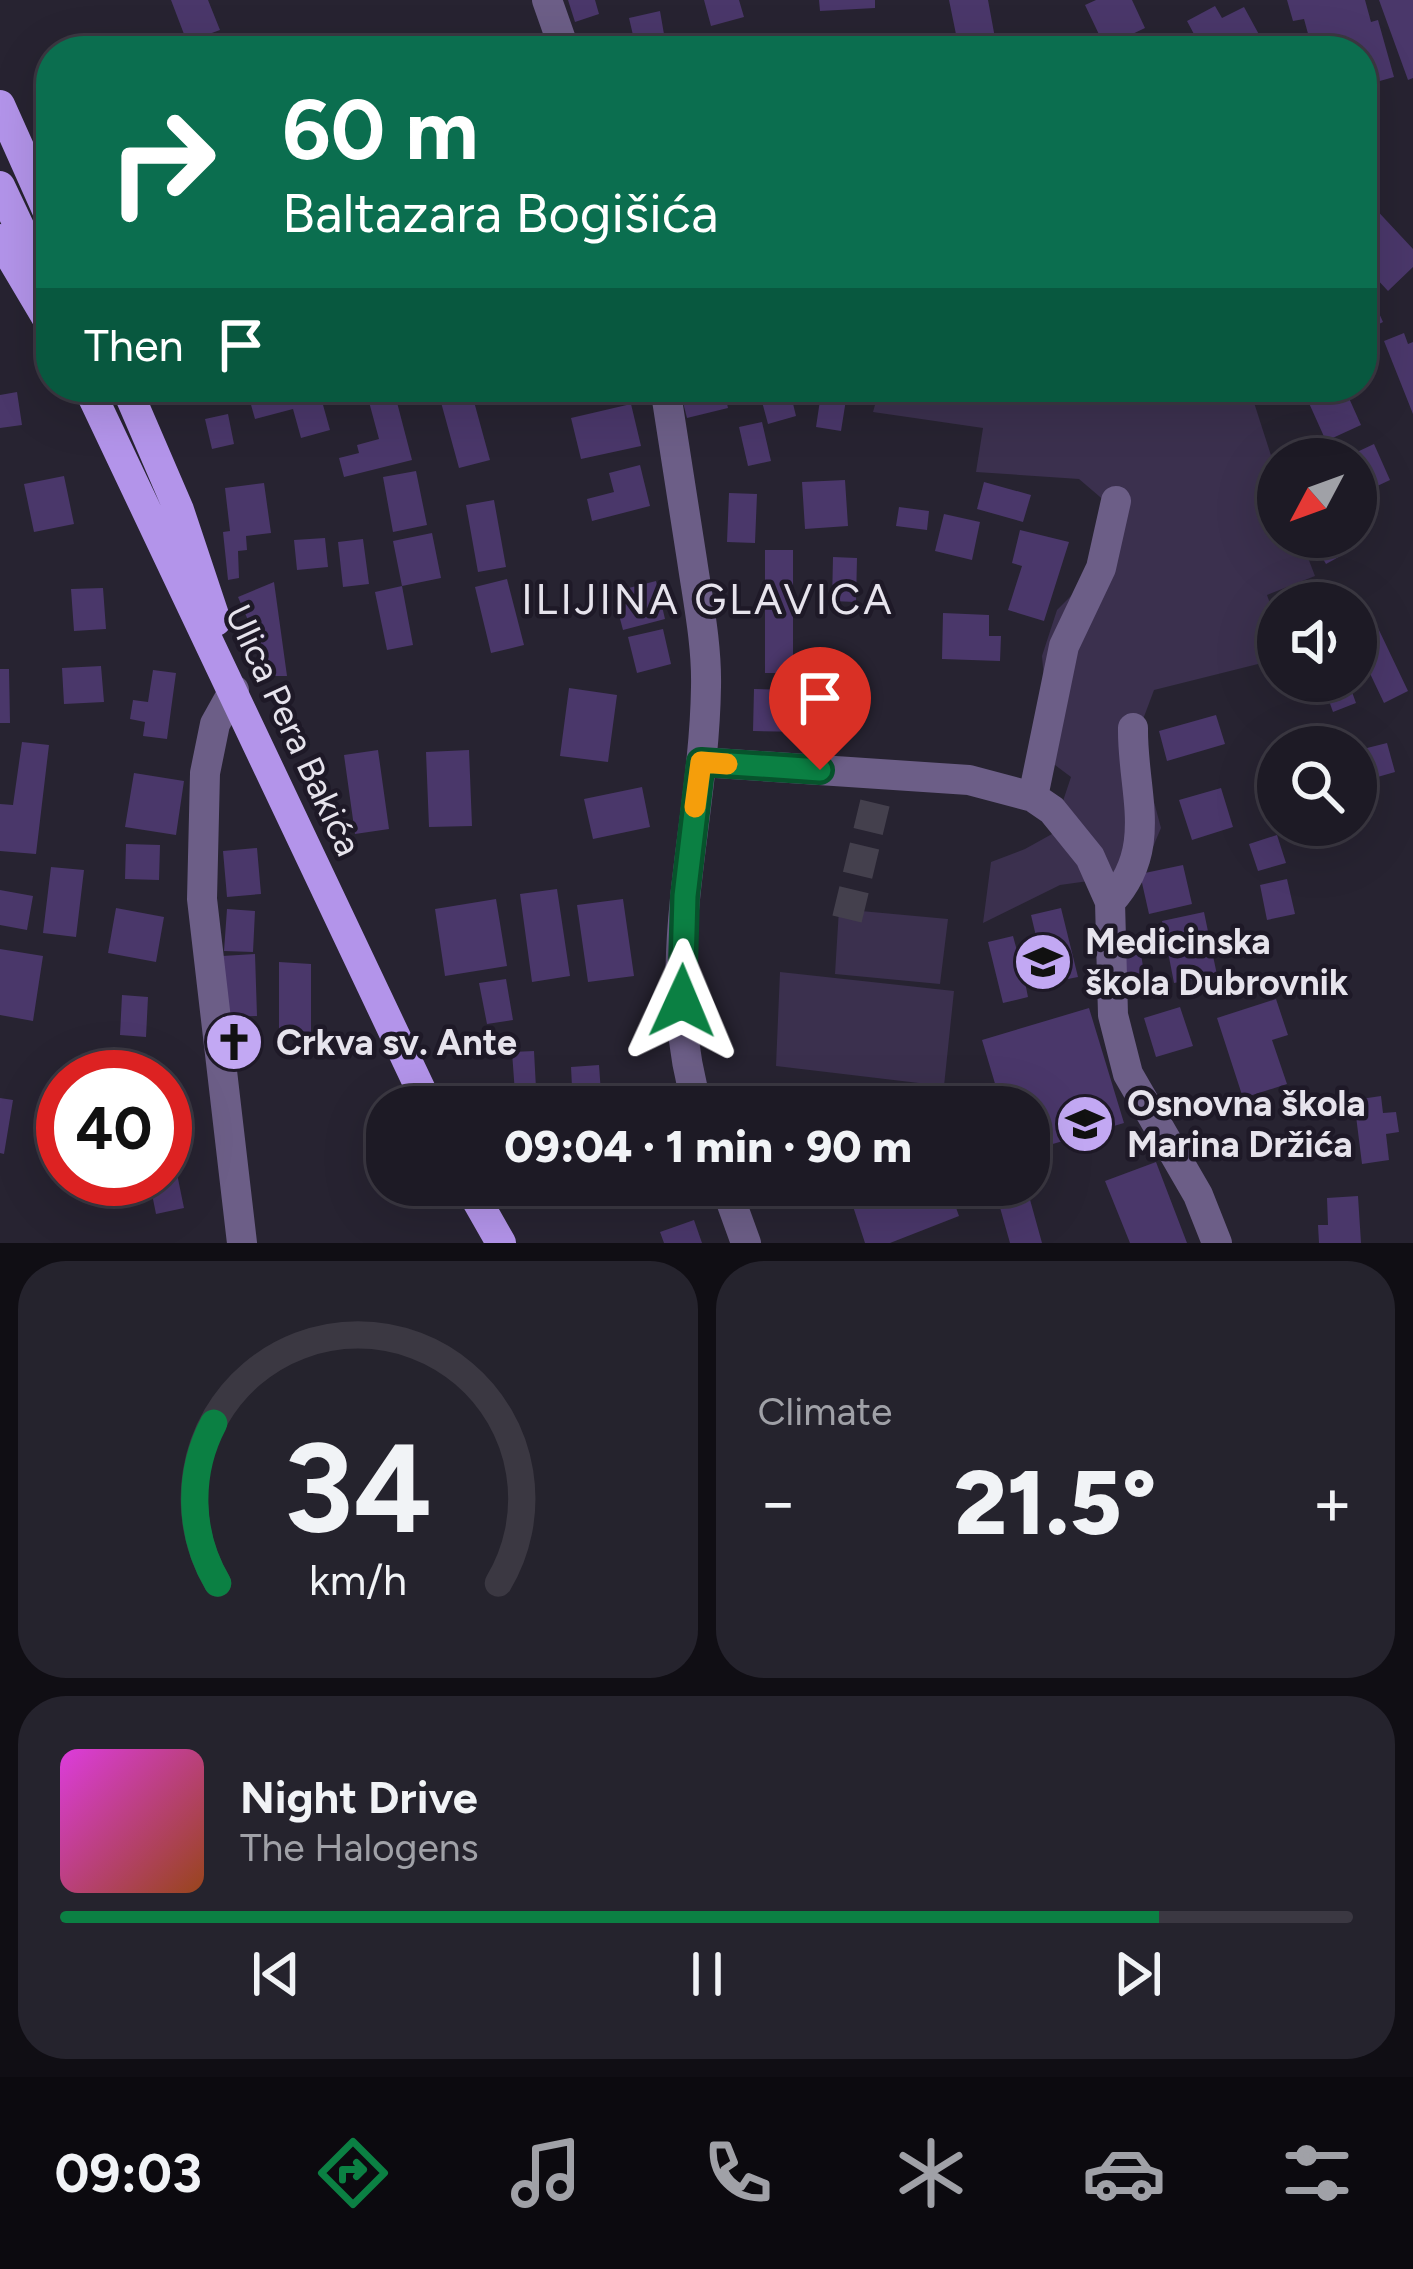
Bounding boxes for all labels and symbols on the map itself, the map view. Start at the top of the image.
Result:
north arrow [1257,438,1377,558]
district label: ILIJINA GLAVICA [521,574,895,625]
street label: Ulica Pera Bakića [217,598,371,863]
pin [769,647,871,770]
place label: Medicinska škola Dubrovnik [1085,920,1349,1004]
school or university icon: Medicinska škola Dubrovnik [1012,931,1074,993]
position arrow [619,938,745,1064]
church icon: Crkva sv. Ante [203,1011,265,1073]
place label: Crkva sv. Ante [276,1021,517,1064]
speed limit sign: 40 [36,1050,192,1206]
place label: Osnovna škola Marina Držića [1127,1082,1366,1166]
school or university icon: Osnovna škola Marina Držića [1054,1093,1116,1155]

